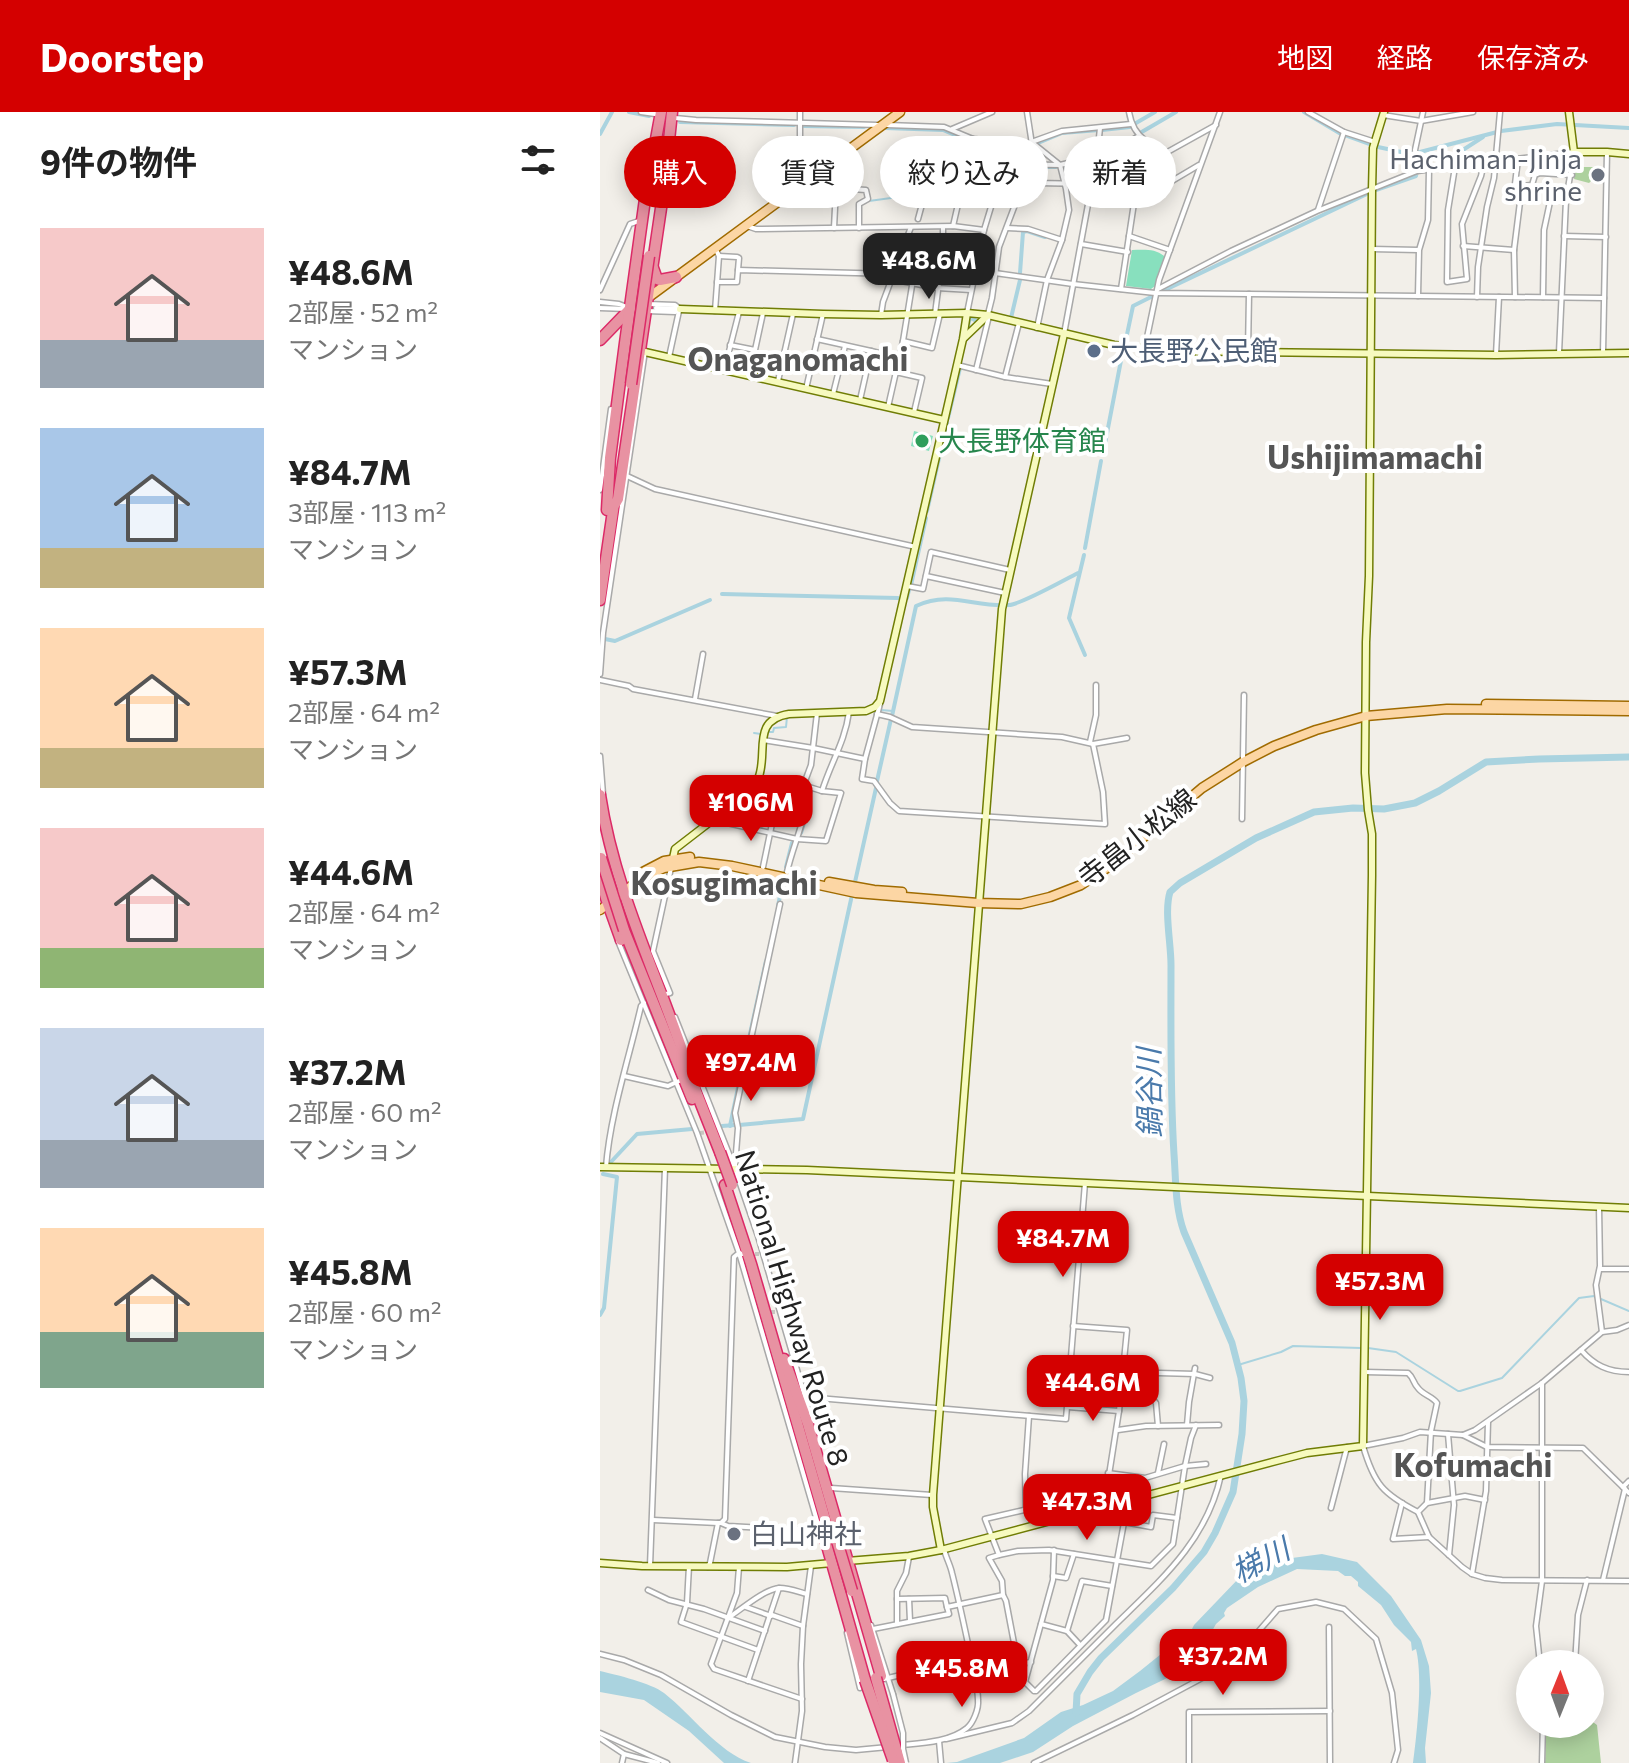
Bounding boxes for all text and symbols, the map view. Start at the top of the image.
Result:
text: Doorstep [40,33,204,80]
text: 地図 [1277,40,1333,74]
text: 経路 [1377,40,1433,74]
text: 保存済み [1477,40,1589,74]
chip: 購入 [624,136,736,208]
chip: 賃貸 [752,136,864,208]
chip: 絞り込み [880,136,1048,208]
chip: 新着 [1064,136,1176,208]
icon: filters [516,138,560,182]
text: 9件の物件 [40,140,197,182]
place label: Hachiman-Jinja shrine [1389,141,1582,207]
marker: Hachiman-Jinja shrine [1589,166,1607,184]
pin: ¥48.6M [864,233,994,301]
text: ¥48.6M [881,243,977,274]
text: ¥48.6M [288,250,414,292]
icon: home [104,260,200,356]
text: 2部屋 · 52 m² [288,296,438,327]
text: マンション [288,333,418,364]
place label: 大長野公民館 [1110,333,1278,367]
district label: Onaganomachi [687,338,909,378]
marker: 大長野公民館 [1085,342,1103,360]
place label: 大長野体育館 [938,423,1106,457]
marker: 大長野体育館 [913,432,931,450]
district label: Ushijimamachi [1267,436,1483,476]
text: ¥84.7M [288,450,412,492]
icon: home [104,460,200,556]
text: 3部屋 · 113 m² [288,496,446,527]
text: マンション [288,533,418,564]
text: ¥57.3M [288,650,408,692]
icon: home [104,660,200,756]
text: 2部屋 · 64 m² [288,696,440,727]
text: マンション [288,733,418,764]
pin: ¥106M [695,775,807,843]
street label: 寺畠小松線 [1071,781,1202,894]
text: ¥106M [708,785,794,816]
text: ¥44.6M [288,850,414,892]
icon: home [104,860,200,956]
district label: Kosugimachi [630,862,818,902]
text: 2部屋 · 64 m² [288,896,440,927]
text: マンション [288,933,418,964]
pin: ¥97.4M [686,1035,816,1103]
text: ¥97.4M [705,1045,797,1076]
water label: 鍋谷川 [1128,1045,1167,1138]
text: ¥37.2M [288,1050,406,1092]
icon: home [104,1060,200,1156]
text: 2部屋 · 60 m² [288,1096,441,1127]
text: マンション [288,1133,418,1164]
street label: National Highway Route 8 [729,1146,857,1470]
pin: ¥84.7M [998,1211,1128,1279]
text: ¥84.7M [1016,1221,1110,1252]
text: ¥45.8M [288,1250,413,1292]
pin: ¥57.3M [1315,1254,1445,1322]
icon: home [104,1260,200,1356]
text: ¥57.3M [1334,1264,1426,1295]
text: 2部屋 · 60 m² [288,1296,441,1327]
text: マンション [288,1333,418,1364]
pin: ¥44.6M [1028,1355,1158,1423]
text: ¥44.6M [1045,1365,1141,1396]
district label: Kofumachi [1393,1444,1553,1484]
pin: ¥47.3M [1022,1474,1152,1542]
text: ¥47.3M [1041,1484,1133,1515]
place label: 白山神社 [750,1516,862,1550]
marker: 白山神社 [725,1525,743,1543]
water label: 梯川 [1225,1527,1298,1589]
pin: ¥37.2M [1158,1629,1288,1697]
text: ¥37.2M [1178,1639,1268,1670]
pin: ¥45.8M [897,1641,1027,1709]
north arrow [1516,1650,1604,1738]
map controls [1516,1650,1604,1738]
text: ¥45.8M [914,1651,1010,1682]

